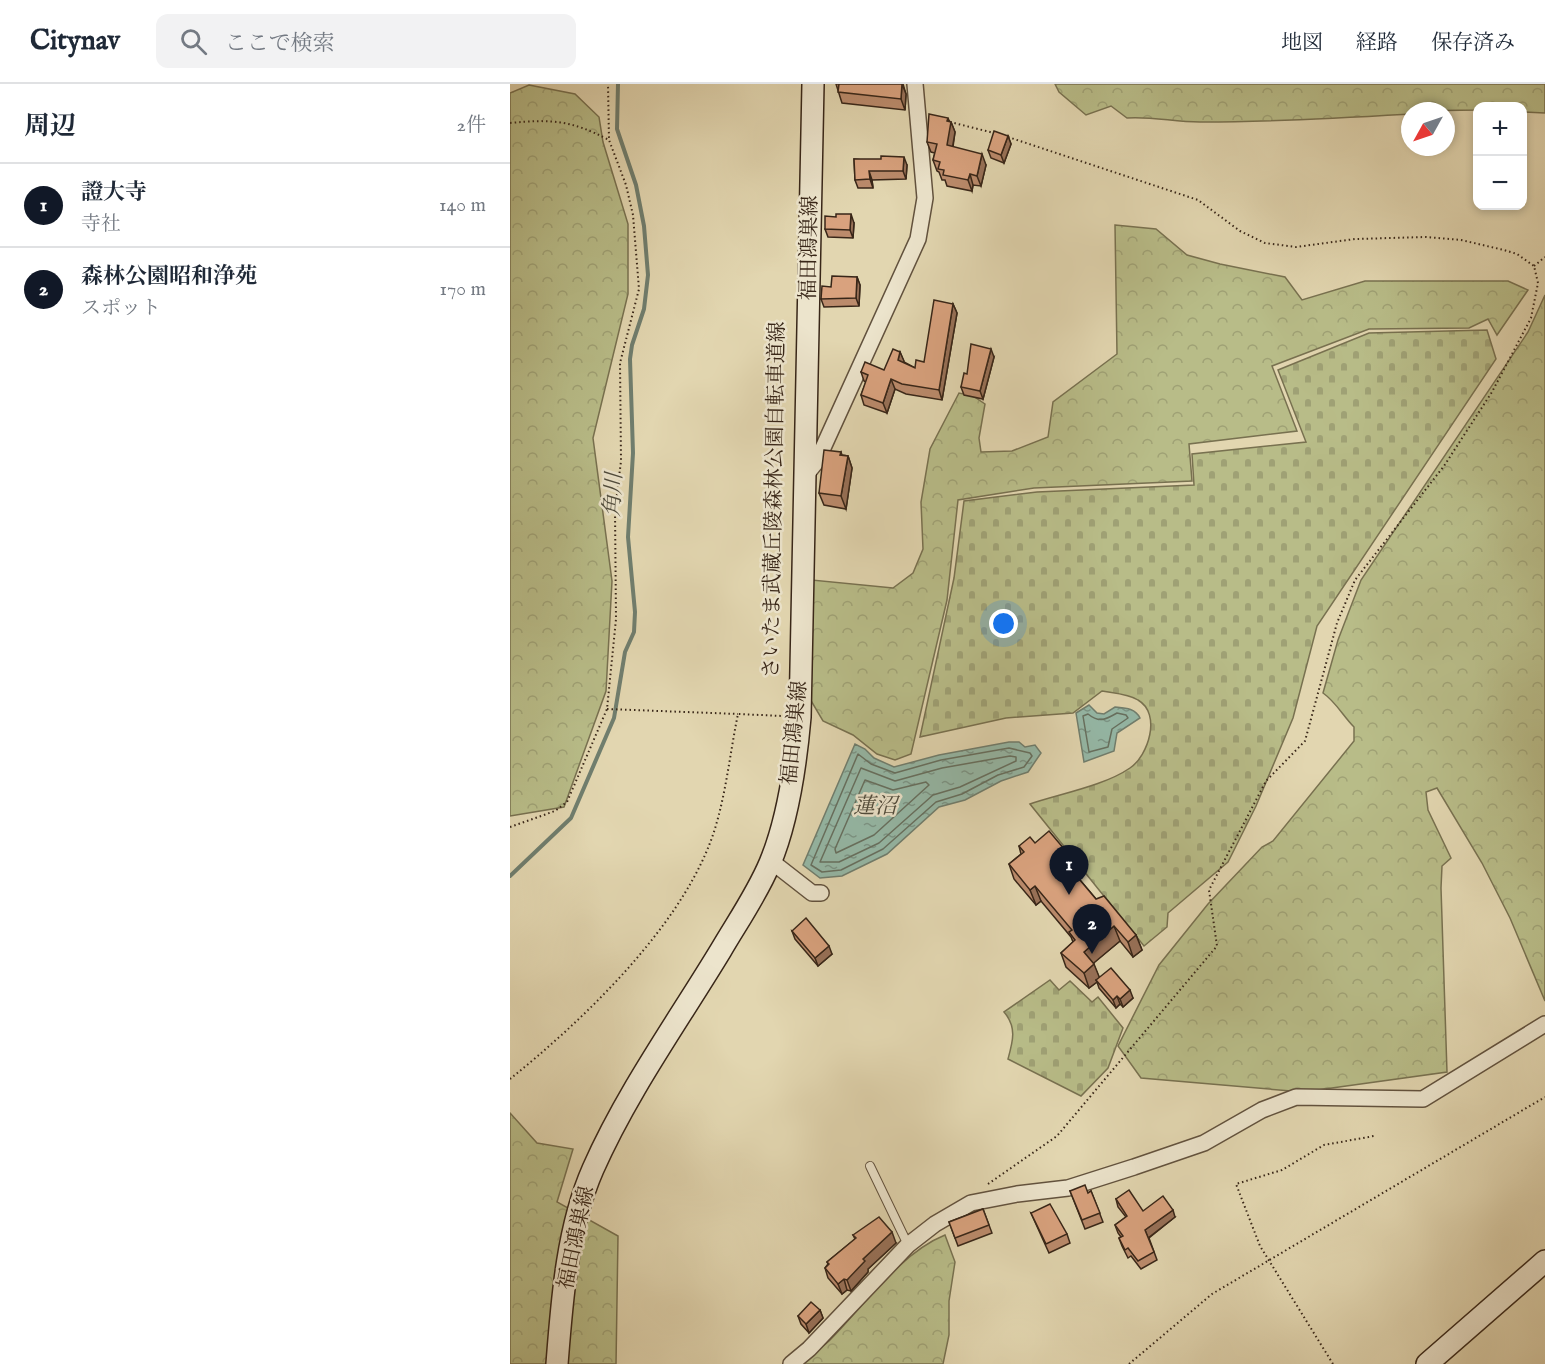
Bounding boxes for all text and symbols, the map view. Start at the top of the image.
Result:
search box [156,14,576,68]
text: Citynav [30,24,120,59]
icon: search [177,25,210,58]
text: ここで検索 [225,30,335,58]
text: 地図 [1281,30,1323,57]
text: 経路 [1356,30,1398,57]
text: 保存済み [1431,30,1515,57]
north arrow [1401,102,1455,156]
map controls [1473,102,1527,210]
button: + [1473,102,1527,156]
text: 周辺 [24,110,76,143]
text: 2件 [457,113,486,138]
button: − [1473,156,1527,210]
text: 證大寺 [81,179,147,207]
text: 1 [40,193,47,218]
text: 140 m [439,193,486,218]
street label: 福田鴻巣線 [796,195,824,301]
text: 寺社 [81,212,121,237]
text: 森林公園昭和浄苑 [81,263,257,291]
text: 2 [39,277,48,302]
text: 170 m [440,277,486,302]
text: スポット [81,296,161,321]
street label: さいたま武蔵丘陵森林公園自転車道線 [758,321,792,679]
water label: 角川 [599,470,629,518]
your location [989,609,1018,638]
street label: 福田鴻巣線 [776,679,814,787]
water label: 蓮沼 [853,793,901,821]
pin: 1 [1050,846,1088,895]
pin: 2 [1072,904,1112,954]
street label: 福田鴻巣線 [553,1184,601,1292]

